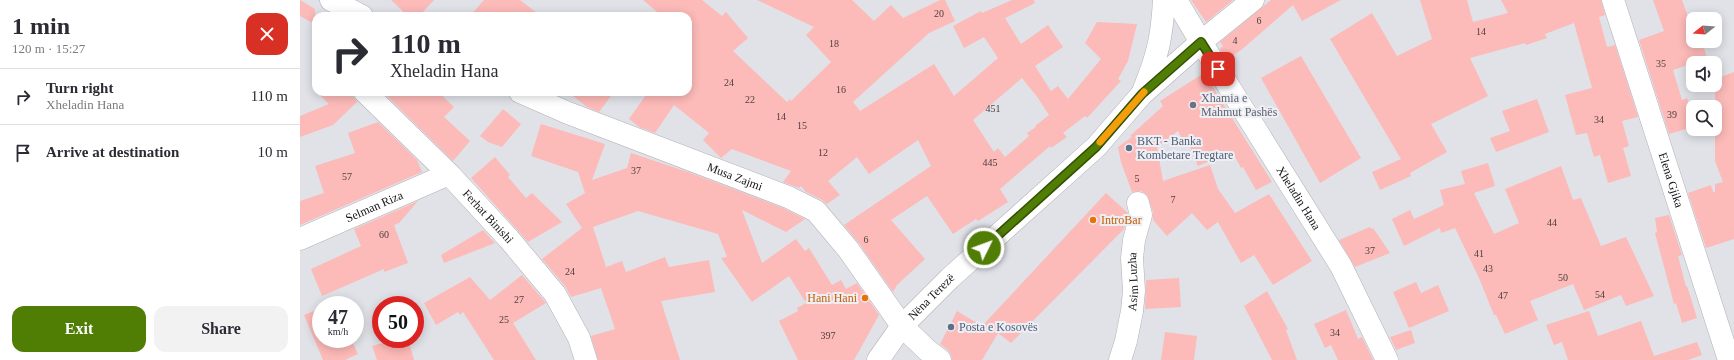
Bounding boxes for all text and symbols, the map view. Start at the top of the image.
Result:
house number: 20 [934,8,944,19]
north arrow [1686,12,1722,48]
map controls [1686,12,1722,136]
text: 1 min [12,13,70,39]
button: close [246,13,288,55]
house number: 6 [1257,15,1262,26]
house number: 14 [1476,26,1486,37]
icon: right [324,28,376,80]
text: 110 m [390,28,461,59]
house number: 4 [1233,35,1238,46]
house number: 18 [829,38,839,49]
text: 120 m · 15:27 [12,41,85,56]
pin [1201,52,1235,86]
button: sound [1686,56,1722,92]
icon: arrive [1207,58,1229,80]
house number: 35 [1656,58,1666,69]
text: Xheladin Hana [390,61,498,81]
house number: 24 [724,77,734,88]
text: Turn right [46,80,113,96]
house number: 16 [836,84,846,95]
icon: right [12,86,34,108]
text: 110 m [251,88,288,104]
place label: Xhamia e Mahmut Pashës [1201,91,1278,119]
house number: 22 [745,94,755,105]
text: Xheladin Hana [46,97,124,112]
marker: Xhamia e Mahmut Pashës [1188,100,1198,110]
button: search [1686,100,1722,136]
house number: 451 [986,103,1001,114]
house number: 39 [1667,109,1677,120]
house number: 14 [776,111,786,122]
house number: 34 [1594,114,1604,125]
house number: 15 [797,120,807,131]
place label: BKT - Banka Kombetare Tregtare [1137,134,1233,162]
icon: arrive [12,142,34,164]
marker: BKT - Banka Kombetare Tregtare [1124,143,1134,153]
text: Arrive at destination [46,144,179,160]
text: 10 m [258,144,288,160]
house number: 12 [818,147,828,158]
street label: Elena Gjika [1656,151,1687,210]
house number: 445 [983,157,998,168]
street label: Musa Zajmi [705,160,765,194]
street label: Xheladin Hana [1273,164,1324,233]
house number: 37 [631,165,641,176]
house number: 57 [342,171,352,182]
house number: 5 [1135,173,1140,184]
street label: Ferhat Binishi [460,186,517,247]
street label: Selman Riza [343,188,406,225]
house number: 7 [1171,194,1176,205]
place label: IntroBar [1101,213,1142,227]
marker: IntroBar [1088,215,1098,225]
house number: 44 [1547,217,1557,228]
position arrow [963,227,1005,269]
house number: 60 [379,229,389,240]
house number: 6 [864,234,869,245]
house number: 37 [1365,245,1375,256]
house number: 41 [1474,248,1484,259]
street label: Asim Luzha [1125,251,1141,312]
house number: 43 [1483,263,1493,274]
house number: 24 [565,266,575,277]
street label: Nëna Terezë [905,270,957,323]
house number: 50 [1558,272,1568,283]
house number: 54 [1595,289,1605,300]
house number: 47 [1498,290,1508,301]
place label: Hani Hani [807,291,858,305]
marker: Hani Hani [860,293,870,303]
house number: 27 [514,294,524,305]
speed limit sign: 50 [372,296,424,348]
button: Exit [12,306,146,352]
button: Share [154,306,288,352]
text: 47 [328,306,348,328]
house number: 25 [499,314,509,325]
place label: Posta e Kosovës [959,320,1038,334]
marker: Posta e Kosovës [946,322,956,332]
text: km/h [328,326,348,337]
house number: 34 [1330,327,1340,338]
house number: 397 [821,330,836,341]

